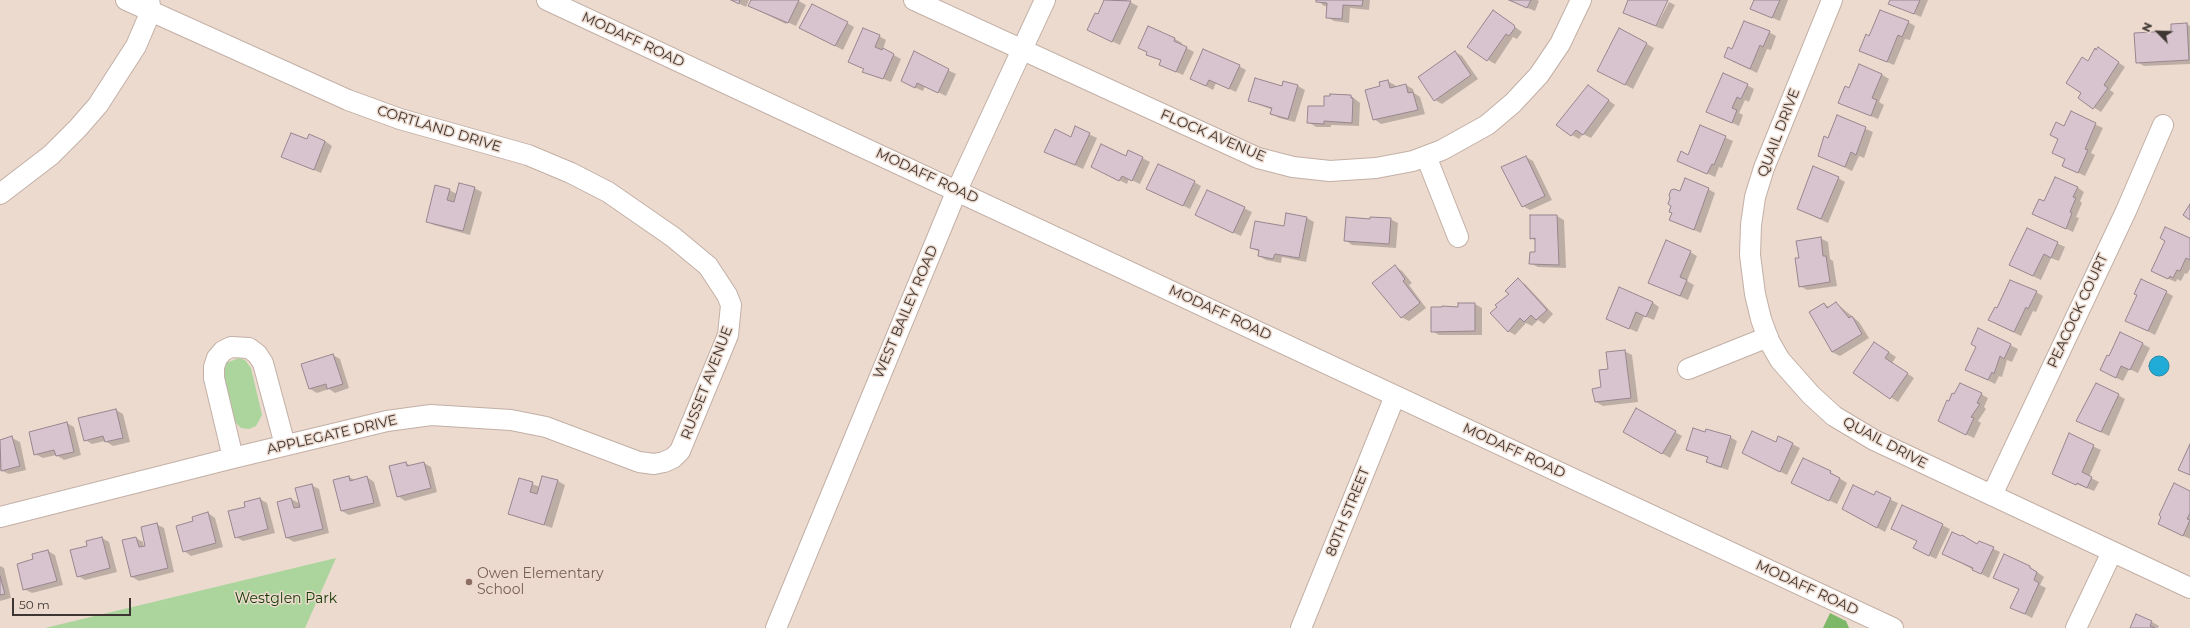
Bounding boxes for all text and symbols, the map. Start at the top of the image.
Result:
street label: MODAFF ROAD [579,9,687,71]
north arrow [2138,12,2178,52]
text: N [2139,20,2155,34]
street label: QUAIL DRIVE [1754,86,1804,180]
street label: CORTLAND DRIVE [375,102,503,156]
street label: FLOCK AVENUE [1158,106,1268,166]
street label: MODAFF ROAD [873,145,981,207]
street label: WEST BAILEY ROAD [870,243,942,381]
street label: PEACOCK COURT [2044,251,2112,371]
street label: MODAFF ROAD [1166,282,1274,344]
street label: RUSSET AVENUE [678,324,736,442]
street label: APPLEGATE DRIVE [265,412,399,458]
street label: QUAIL DRIVE [1840,414,1930,472]
street label: MODAFF ROAD [1460,420,1568,482]
street label: 80TH STREET [1323,465,1373,559]
street label: MODAFF ROAD [1753,557,1861,619]
place label: Owen Elementary School [477,566,604,598]
marker: Owen Elementary School [464,577,474,587]
scale bar [14,590,133,616]
park label: Westglen Park [235,591,337,607]
text: 50 m [19,597,50,612]

